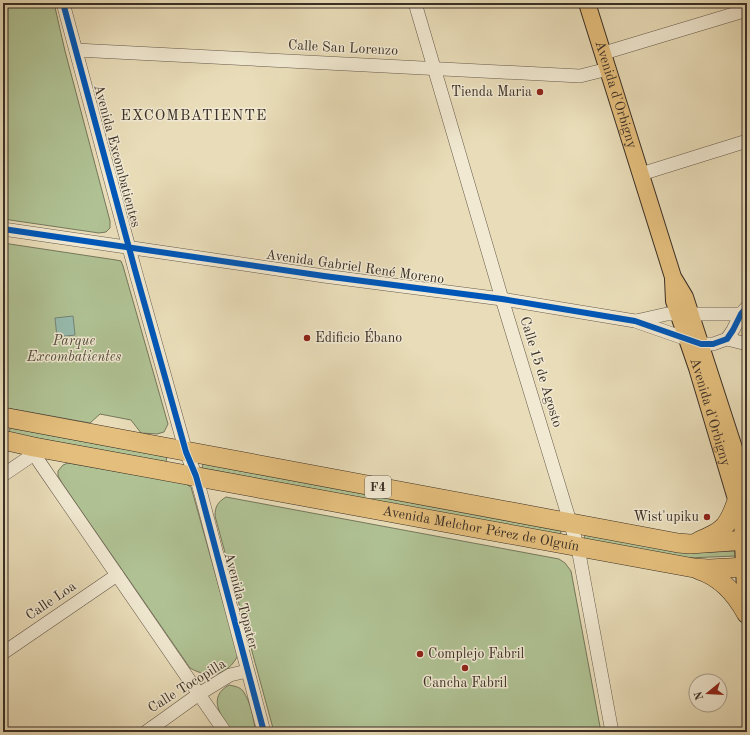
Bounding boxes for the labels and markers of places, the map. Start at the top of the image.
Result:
place label: Tienda Maria [451,85,532,99]
marker: Tienda Maria [535,87,545,97]
place label: Edificio Ébano [315,328,402,345]
marker: Edificio Ébano [302,333,312,343]
place label: Wist'upiku [633,510,700,524]
marker: Wist'upiku [702,512,712,522]
place label: Complejo Fabril [428,647,524,661]
marker: Complejo Fabril [415,649,425,659]
marker: Cancha Fabril [460,663,470,673]
place label: Cancha Fabril [423,676,507,690]

